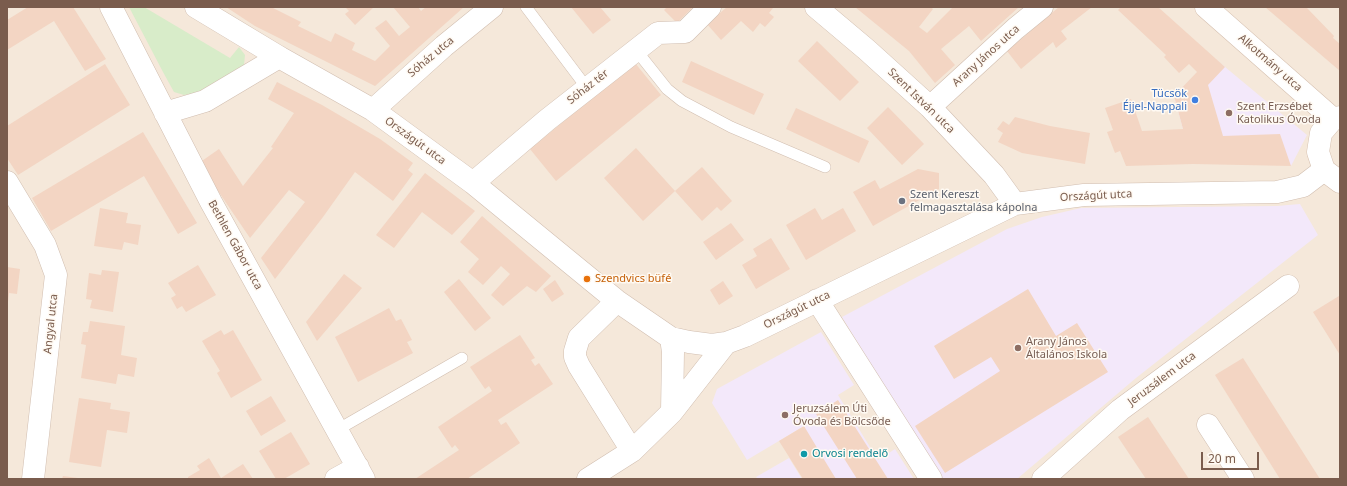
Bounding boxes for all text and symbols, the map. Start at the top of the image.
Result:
street label: Arany János utca [950,22,1022,90]
street label: Alkotmány utca [1235,32,1305,94]
street label: Sóház utca [405,34,457,80]
street label: Szent István utca [885,66,957,136]
street label: Sóház tér [565,67,611,107]
place label: Tücsök Éjjel-Nappali [1123,87,1187,113]
marker: Tücsök Éjjel-Nappali [1190,95,1200,105]
place label: Szent Erzsébet Katolikus Óvoda [1237,100,1321,126]
marker: Szent Erzsébet Katolikus Óvoda [1224,108,1234,118]
street label: Országút utca [382,114,448,168]
place label: Szent Kereszt felmagasztalása kápolna [910,188,1037,214]
street label: Országút utca [1060,188,1132,204]
marker: Szent Kereszt felmagasztalása kápolna [897,196,907,206]
street label: Bethlen Gábor utca [205,198,265,292]
place label: Szendvics büfé [595,272,671,286]
marker: Szendvics büfé [582,274,592,284]
street label: Országút utca [762,288,832,332]
street label: Angyal utca [41,293,61,355]
place label: Arany János Általános Iskola [1026,335,1107,361]
marker: Arany János Általános Iskola [1013,343,1023,353]
street label: Jeruzsálem utca [1125,349,1199,409]
place label: Jeruzsálem Úti Óvoda és Bölcsőde [793,402,891,428]
marker: Jeruzsálem Úti Óvoda és Bölcsőde [780,410,790,420]
scale bar [1203,444,1261,470]
place label: Orvosi rendelő [812,447,888,461]
marker: Orvosi rendelő [799,449,809,459]
text: 20 m [1208,450,1236,467]

